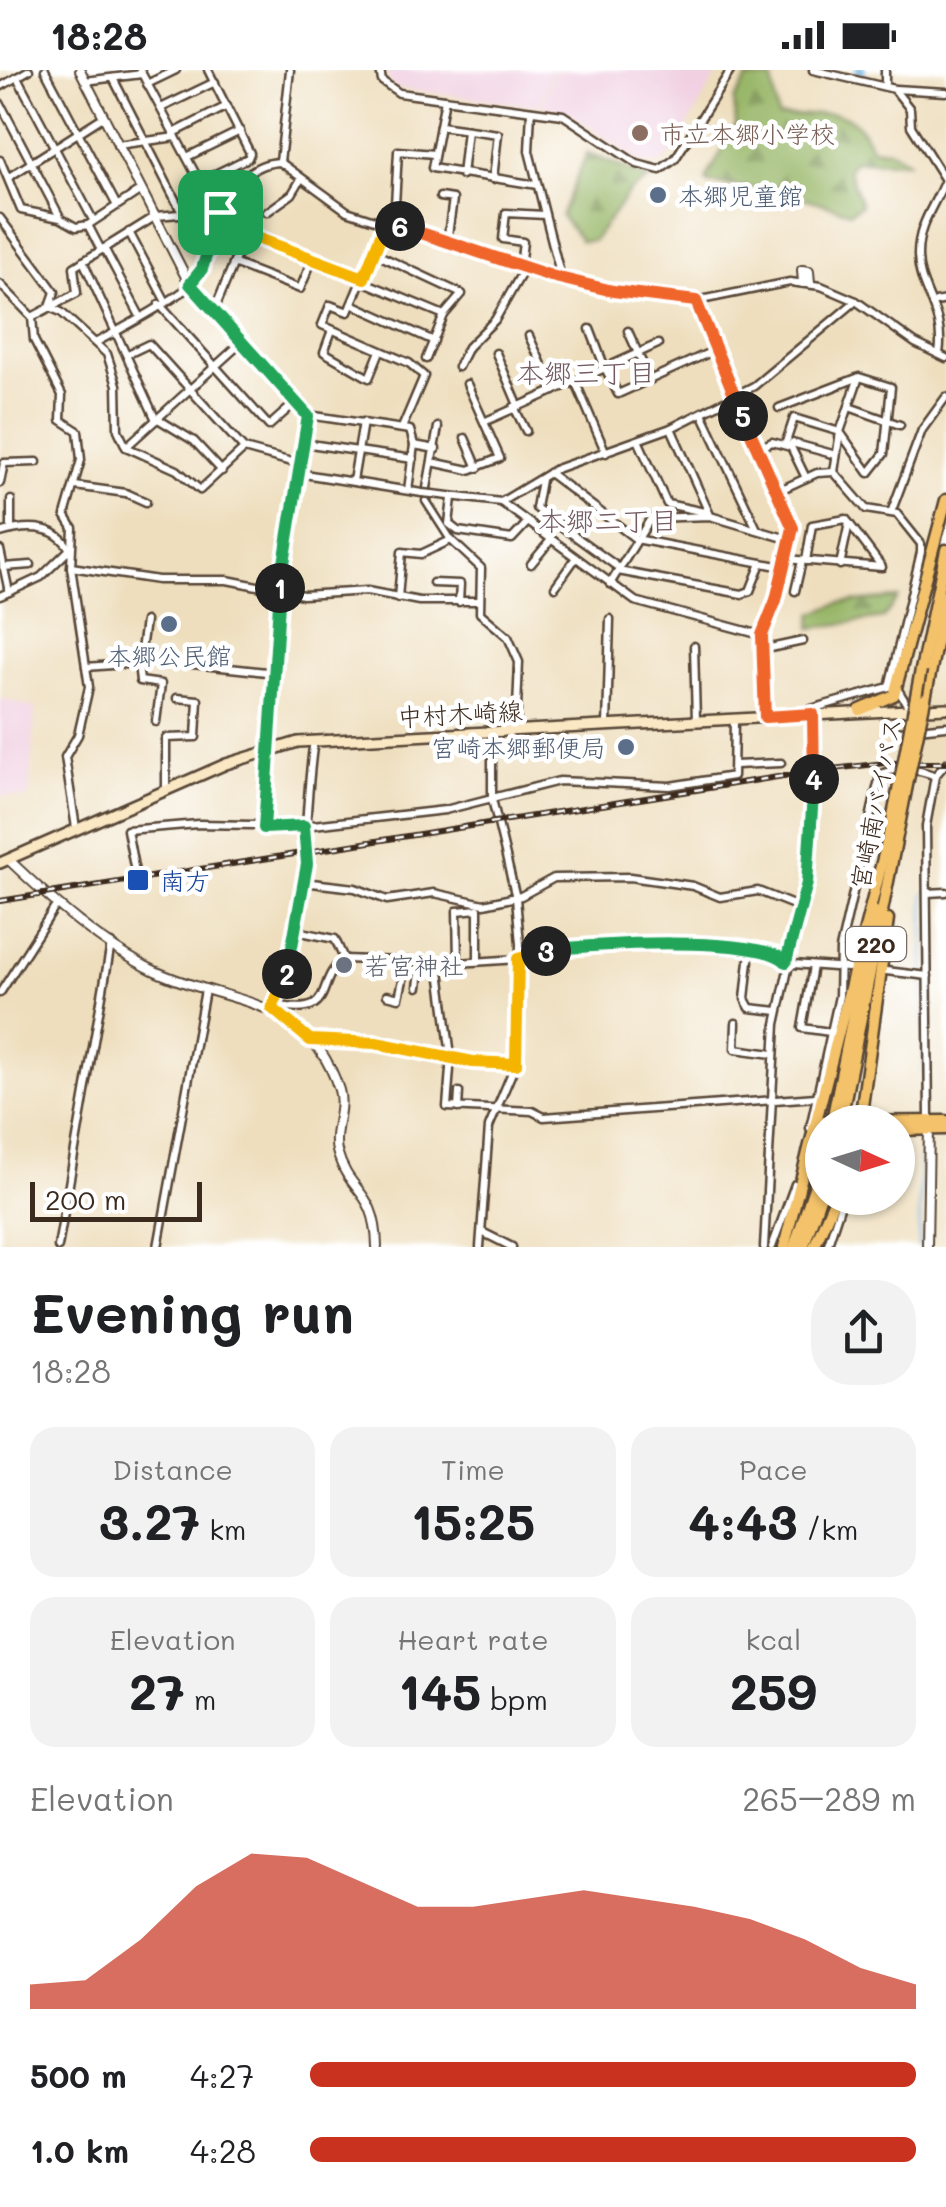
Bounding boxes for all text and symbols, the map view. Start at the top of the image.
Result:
text: 18:28 [50,10,147,60]
place label: 市立本郷小学校 [660,117,835,149]
marker: 市立本郷小学校 [629,122,651,144]
pin [178,170,263,255]
place label: 本郷児童館 [678,179,803,211]
marker: 本郷児童館 [647,184,669,206]
icon: arrive [193,185,248,240]
pin: 6 [375,201,425,251]
text: 6 [392,208,408,244]
district label: 本郷三丁目 [516,354,656,390]
pin: 5 [718,391,768,441]
text: 5 [735,398,751,434]
district label: 本郷二丁目 [538,502,678,538]
pin: 1 [255,563,305,613]
text: 1 [274,570,286,606]
marker: 本郷公民館 [158,613,180,635]
place label: 本郷公民館 [106,639,232,671]
street label: 中村木崎線 [397,694,523,732]
street label: 宮崎南バイパス [843,714,907,892]
place label: 宮崎本郷郵便局 [431,731,606,763]
marker: 宮崎本郷郵便局 [615,736,637,758]
pin: 4 [789,754,839,804]
text: 4 [805,761,823,797]
place label: 南方 [160,864,210,896]
marker: 南方 [125,867,151,893]
pin: 3 [521,926,571,976]
road number: 220 [846,927,906,961]
text: 3 [538,933,554,969]
pin: 2 [262,949,312,999]
place label: 若宮神社 [364,949,464,981]
marker: 若宮神社 [333,954,355,976]
text: 2 [279,956,295,992]
north arrow [805,1105,915,1215]
map controls [805,1105,915,1215]
scale bar [30,1177,202,1222]
text: 200 m [45,1181,126,1217]
text: Evening run [30,1275,354,1347]
button: share [811,1280,916,1385]
text: 18:28 [30,1349,111,1391]
text: Distance [112,1451,233,1487]
text: Time [441,1451,505,1487]
text: Pace [739,1451,808,1487]
text: 3.27 [99,1487,200,1553]
text: 15:25 [411,1487,535,1553]
text: 4:43 [688,1487,798,1553]
text: km [200,1511,246,1547]
text: /km [798,1511,858,1547]
text: Elevation [110,1621,236,1657]
text: Heart rate [397,1621,549,1657]
text: kcal [745,1621,801,1657]
text: 27 [129,1657,185,1723]
text: 145 [398,1657,481,1723]
text: 259 [730,1657,817,1723]
text: m [185,1681,216,1717]
text: bpm [481,1681,548,1717]
text: Elevation [30,1777,174,1819]
text: 265–289 m [742,1777,916,1819]
text: 500 m [30,2054,127,2096]
text: 4:27 [190,2054,254,2096]
text: 1.0 km [30,2129,129,2171]
text: 4:28 [190,2129,256,2171]

